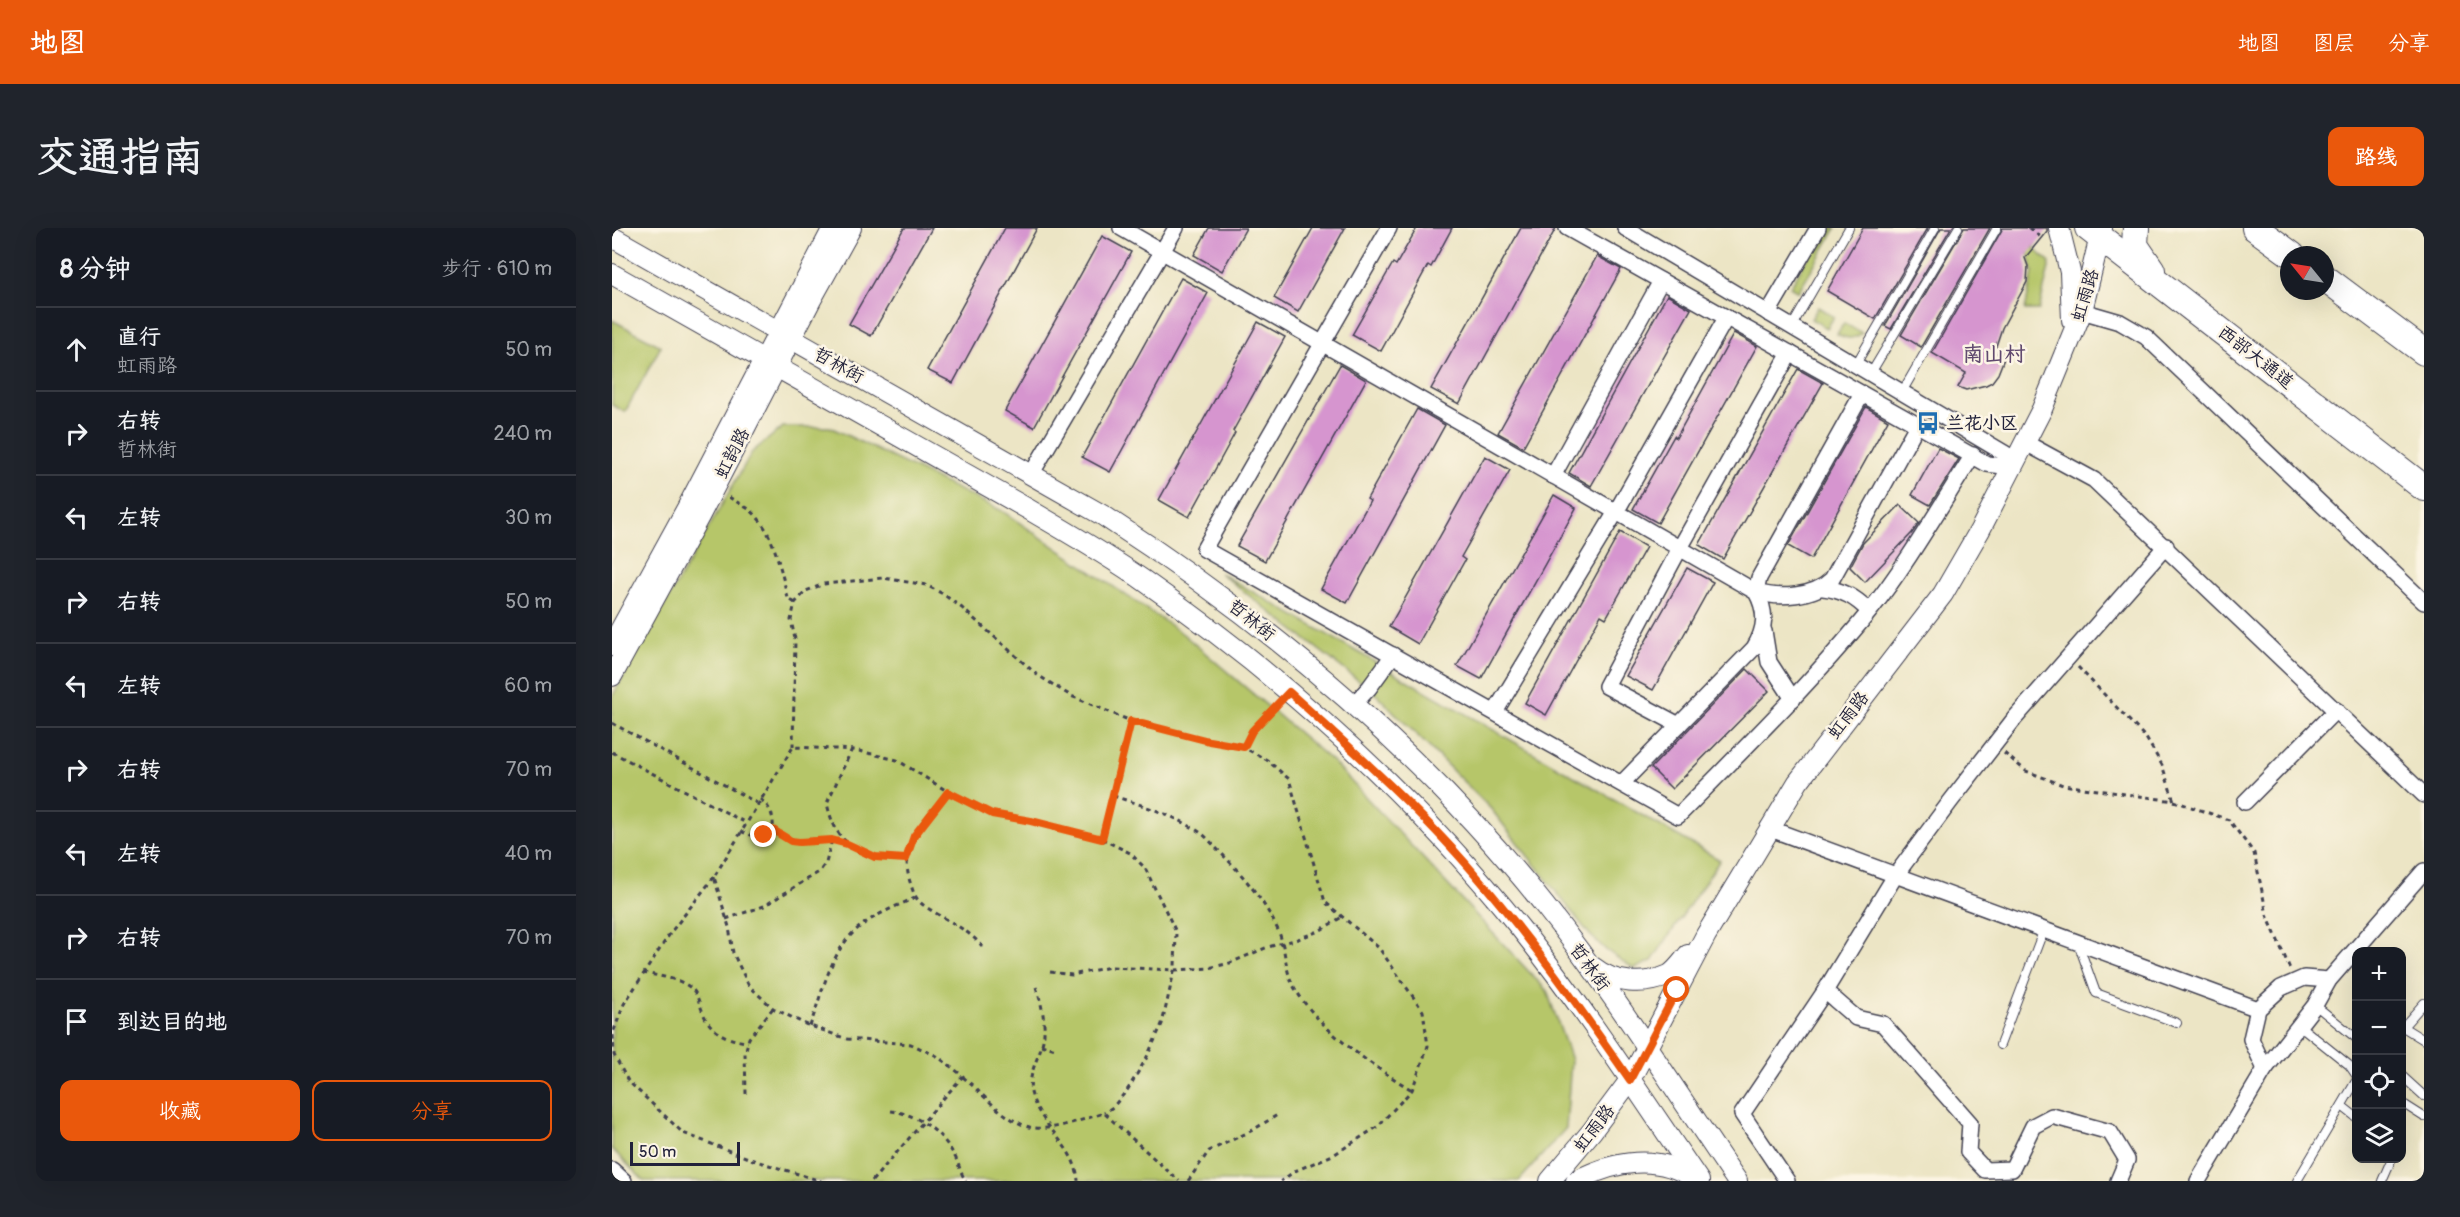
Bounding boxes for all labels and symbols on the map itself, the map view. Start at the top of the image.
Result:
north arrow [2280,246,2334,300]
street label: 虹雨路 [2067,266,2104,324]
street label: 西部大通道 [2213,321,2298,394]
district label: 南山村 [1963,341,2026,368]
street label: 哲林街 [810,342,868,389]
bus stop icon: 兰花小区 [1915,410,1941,436]
place label: 兰花小区 [1946,412,2018,435]
street label: 虹韵路 [710,424,755,483]
street label: 哲林街 [1223,594,1280,646]
street label: 虹雨路 [1823,687,1874,744]
route end [750,821,776,847]
street label: 哲林街 [1564,939,1615,996]
route start [1663,976,1689,1002]
street label: 虹雨路 [1569,1100,1620,1157]
scale bar [630,1139,740,1166]

